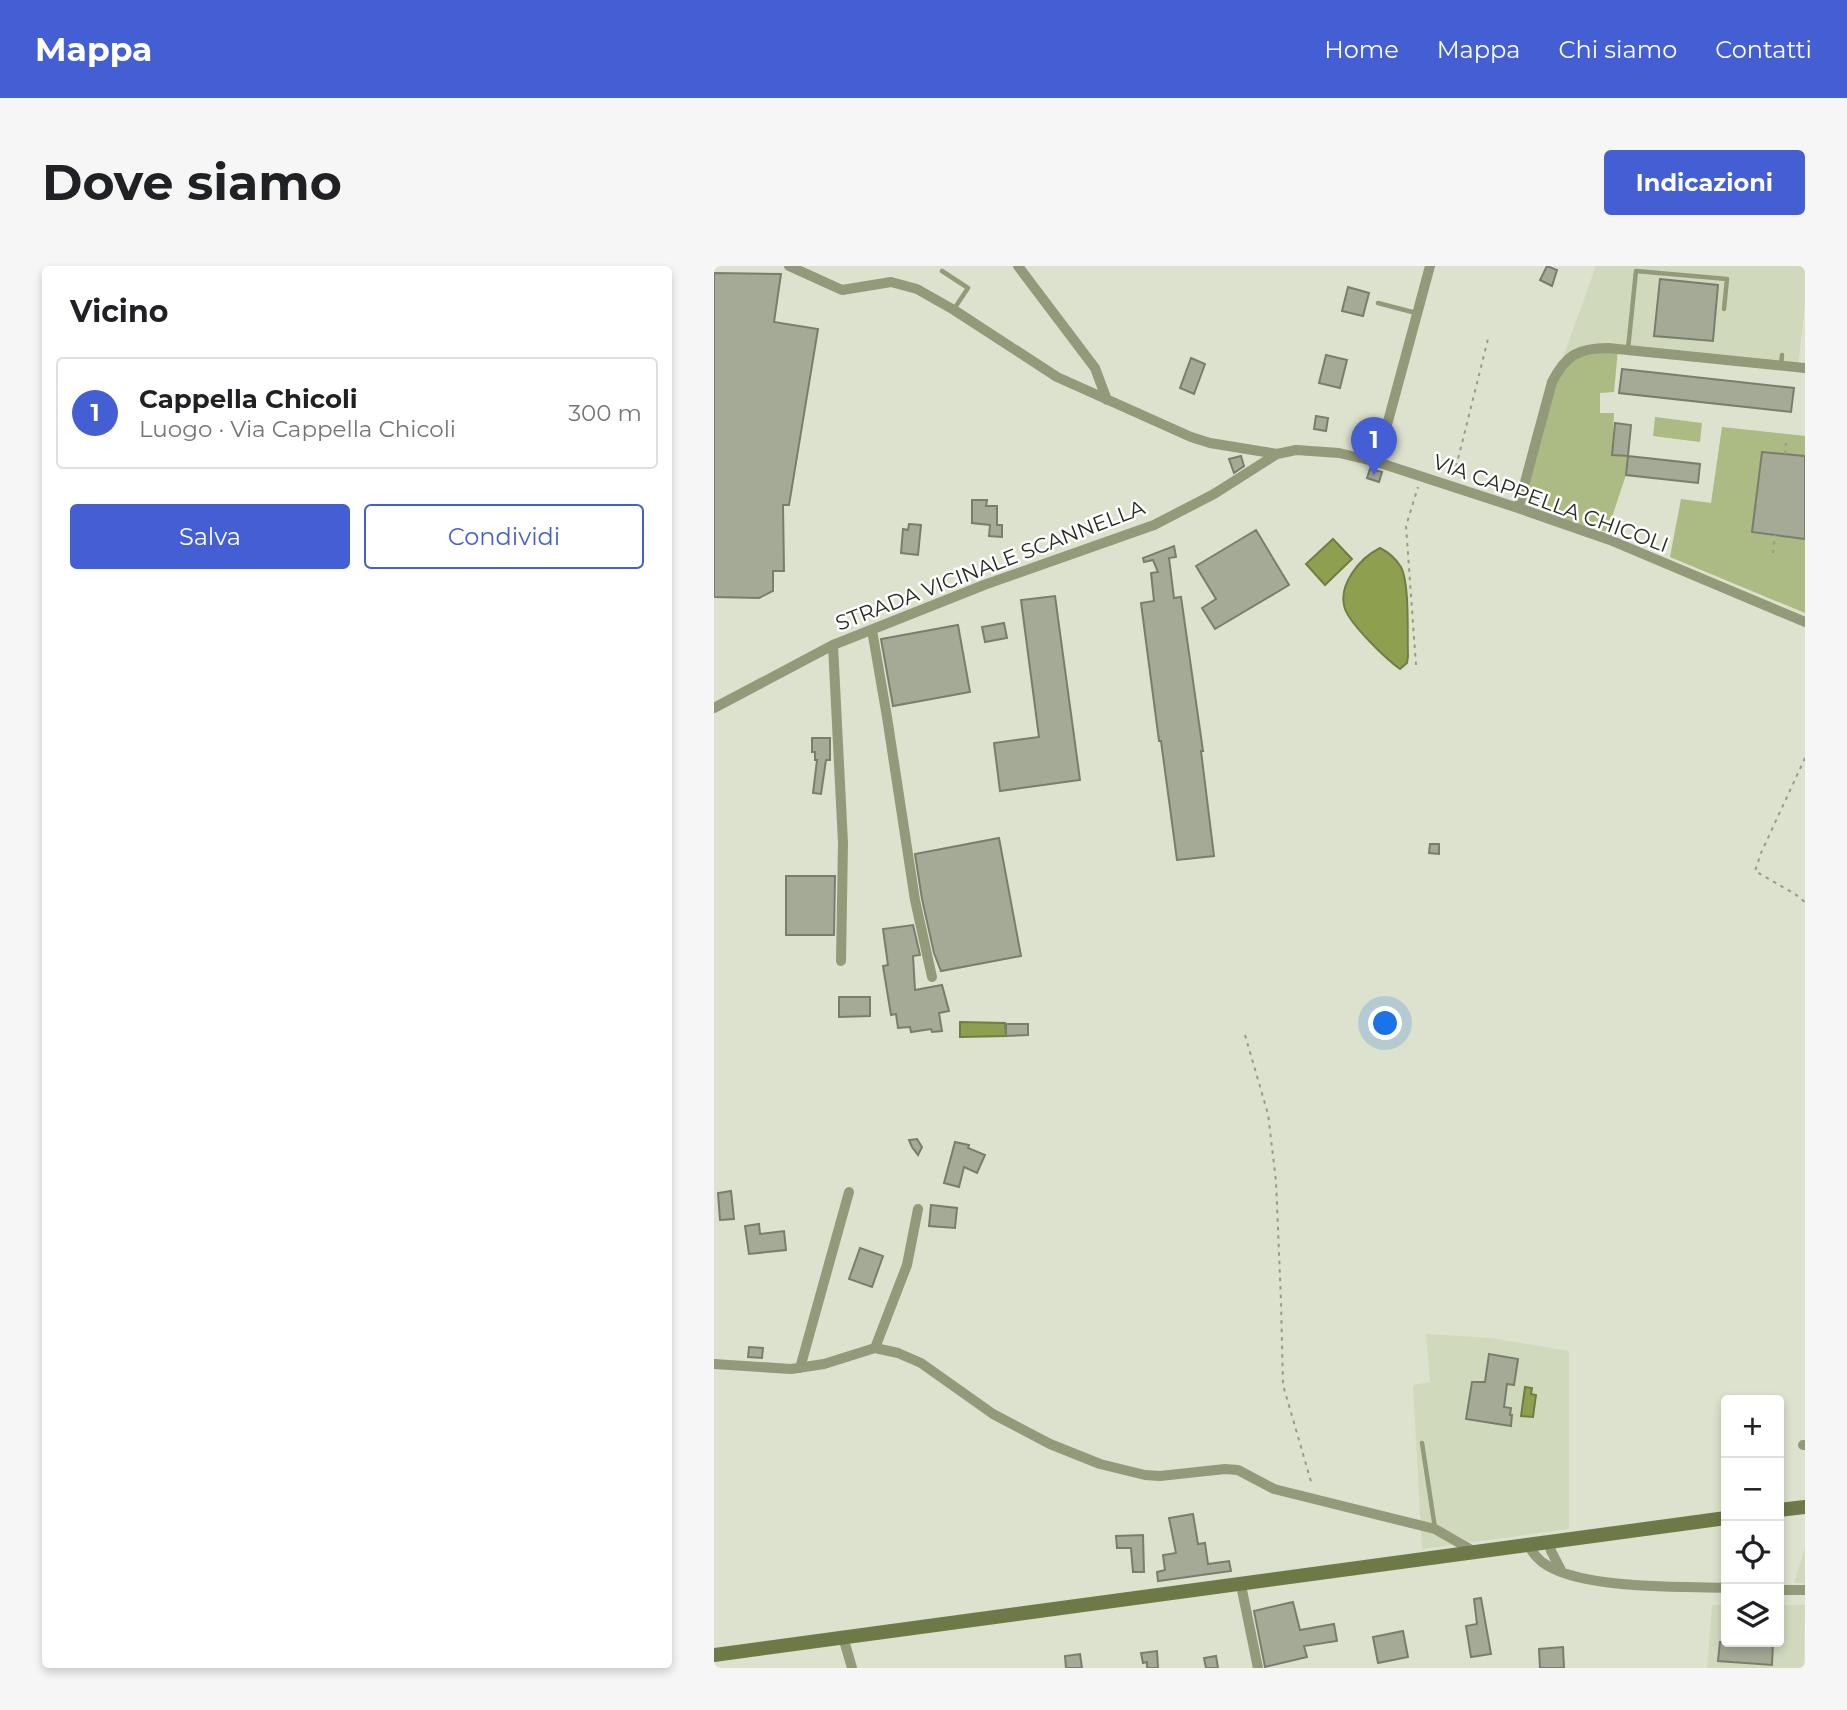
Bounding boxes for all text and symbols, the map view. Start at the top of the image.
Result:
text: Mappa [35,29,152,69]
text: Home [1324,35,1399,64]
text: Mappa [1437,35,1520,64]
text: Chi siamo [1558,35,1677,64]
text: Contatti [1715,35,1812,64]
button: Indicazioni [1604,150,1805,215]
text: Dove siamo [42,153,342,212]
text: Vicino [70,293,168,330]
text: Cappella Chicoli [139,383,358,415]
text: 1 [90,399,100,427]
text: 300 m [568,399,642,427]
text: Luogo · Via Cappella Chicoli [139,415,456,443]
pin: 1 [1351,417,1397,475]
street label: VIA CAPPELLA CHICOLI [1430,449,1672,557]
street label: STRADA VICINALE SCANNELLA [832,494,1149,636]
button: Salva [70,504,350,569]
button: Condividi [364,504,644,569]
your location [1368,1006,1402,1040]
map controls [1721,1395,1784,1647]
button: + [1721,1395,1784,1458]
button: − [1721,1458,1784,1521]
button: locate [1721,1521,1784,1584]
button: layers [1721,1584,1784,1647]

